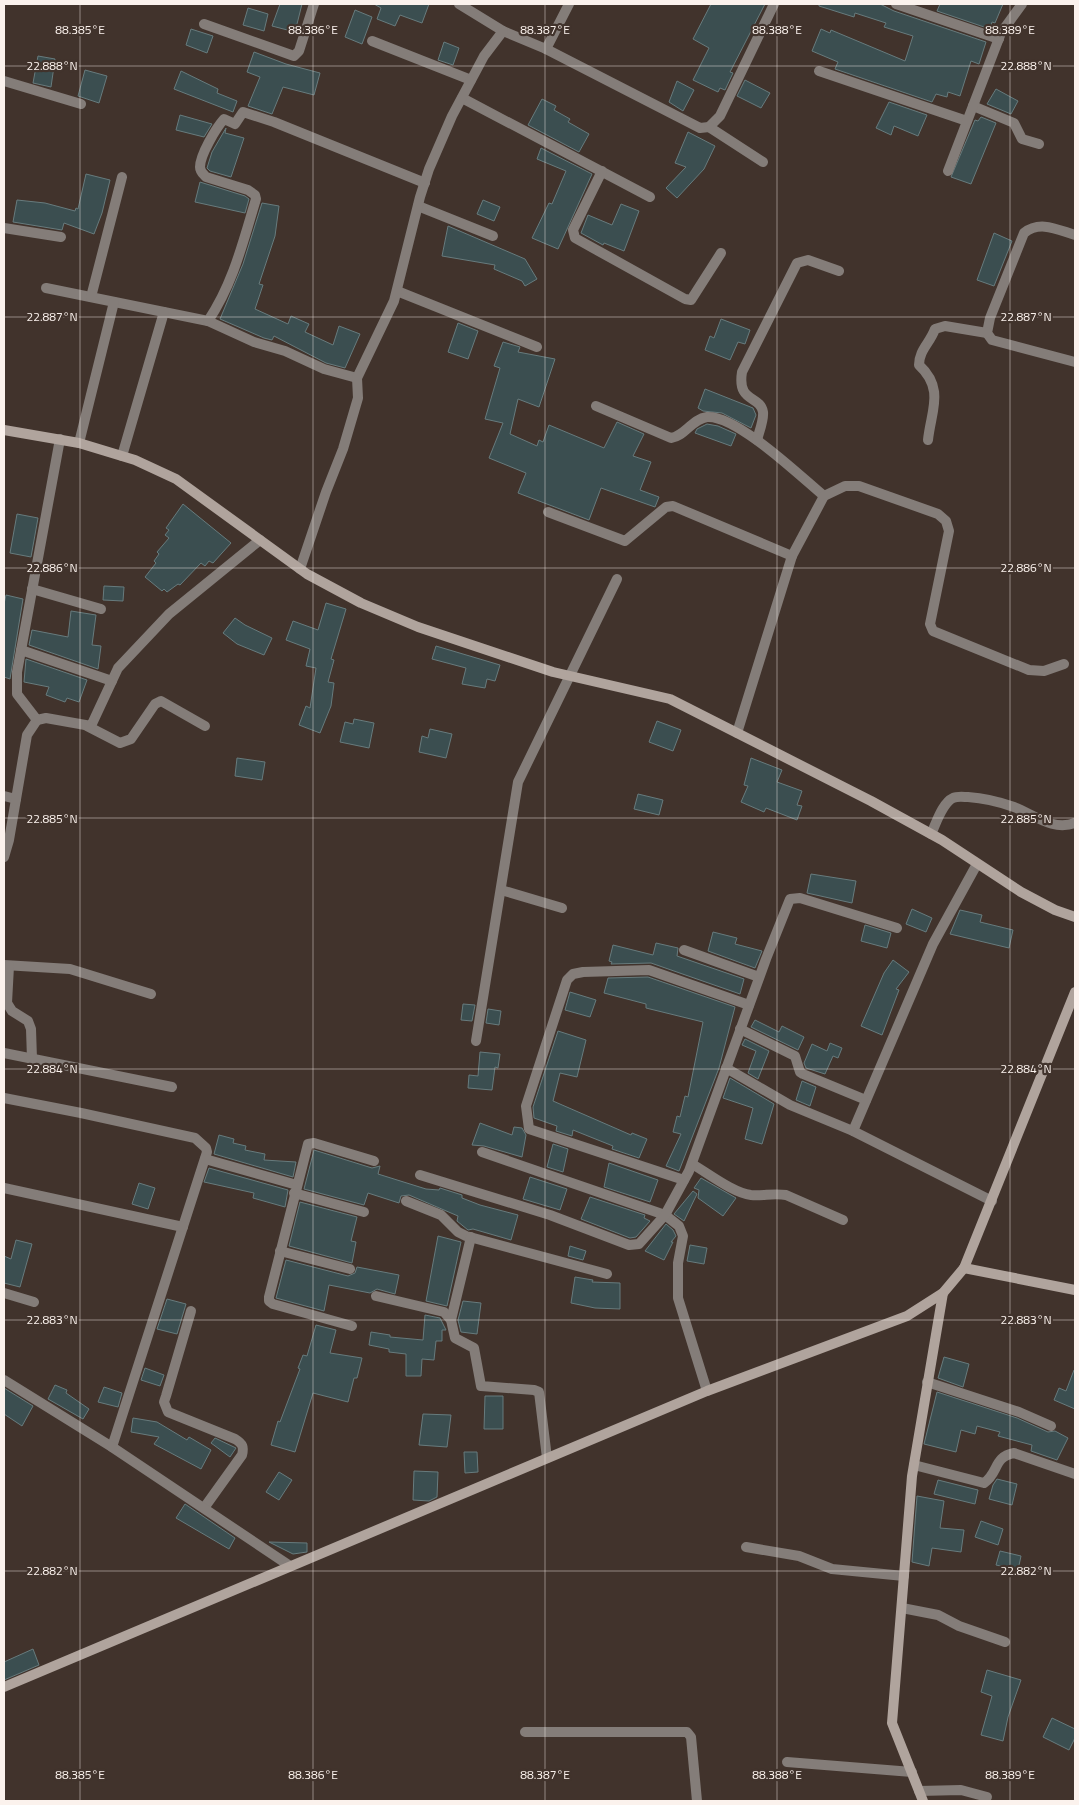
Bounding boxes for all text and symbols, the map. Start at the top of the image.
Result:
text: 88.385°E [55,20,105,39]
text: 88.386°E [288,20,338,39]
text: 88.387°E [520,20,570,39]
text: 88.388°E [752,20,802,39]
text: 88.389°E [985,20,1035,39]
text: 22.888°N [26,56,78,75]
text: 22.888°N [1000,56,1052,75]
text: 22.887°N [26,307,78,326]
text: 22.887°N [1000,307,1052,326]
text: 22.886°N [26,558,78,577]
text: 22.886°N [1000,558,1052,577]
text: 22.885°N [26,809,78,828]
text: 22.885°N [1000,809,1052,828]
text: 22.884°N [26,1059,78,1078]
text: 22.884°N [1000,1059,1052,1078]
text: 22.883°N [26,1310,78,1329]
text: 22.883°N [1000,1310,1052,1329]
text: 22.882°N [26,1561,78,1580]
text: 22.882°N [1000,1561,1052,1580]
text: 88.385°E [55,1765,105,1784]
text: 88.386°E [288,1765,338,1784]
text: 88.387°E [520,1765,570,1784]
text: 88.388°E [752,1765,802,1784]
text: 88.389°E [985,1765,1035,1784]

